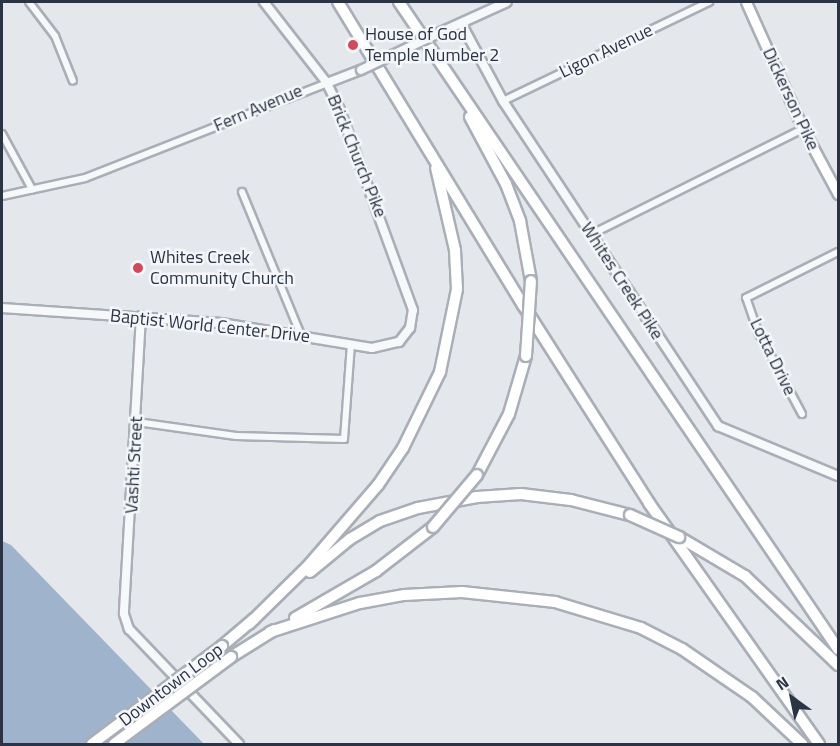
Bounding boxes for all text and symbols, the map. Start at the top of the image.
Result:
street label: Ligon Avenue [556,19,656,83]
place label: House of God Temple Number 2 [365,24,499,66]
marker: House of God Temple Number 2 [346,38,360,52]
street label: Dickerson Pike [758,44,824,154]
street label: Fern Avenue [210,80,306,136]
street label: Brick Church Pike [323,92,391,220]
street label: Whites Creek Pike [576,218,668,344]
place label: Whites Creek Community Church [150,247,294,290]
marker: Whites Creek Community Church [131,261,145,275]
street label: Baptist World Center Drive [109,305,311,347]
street label: Lotta Drive [745,315,801,399]
street label: Vashti Street [121,416,147,514]
street label: Downtown Loop [115,639,227,731]
north arrow [762,668,822,728]
text: N [771,670,793,696]

